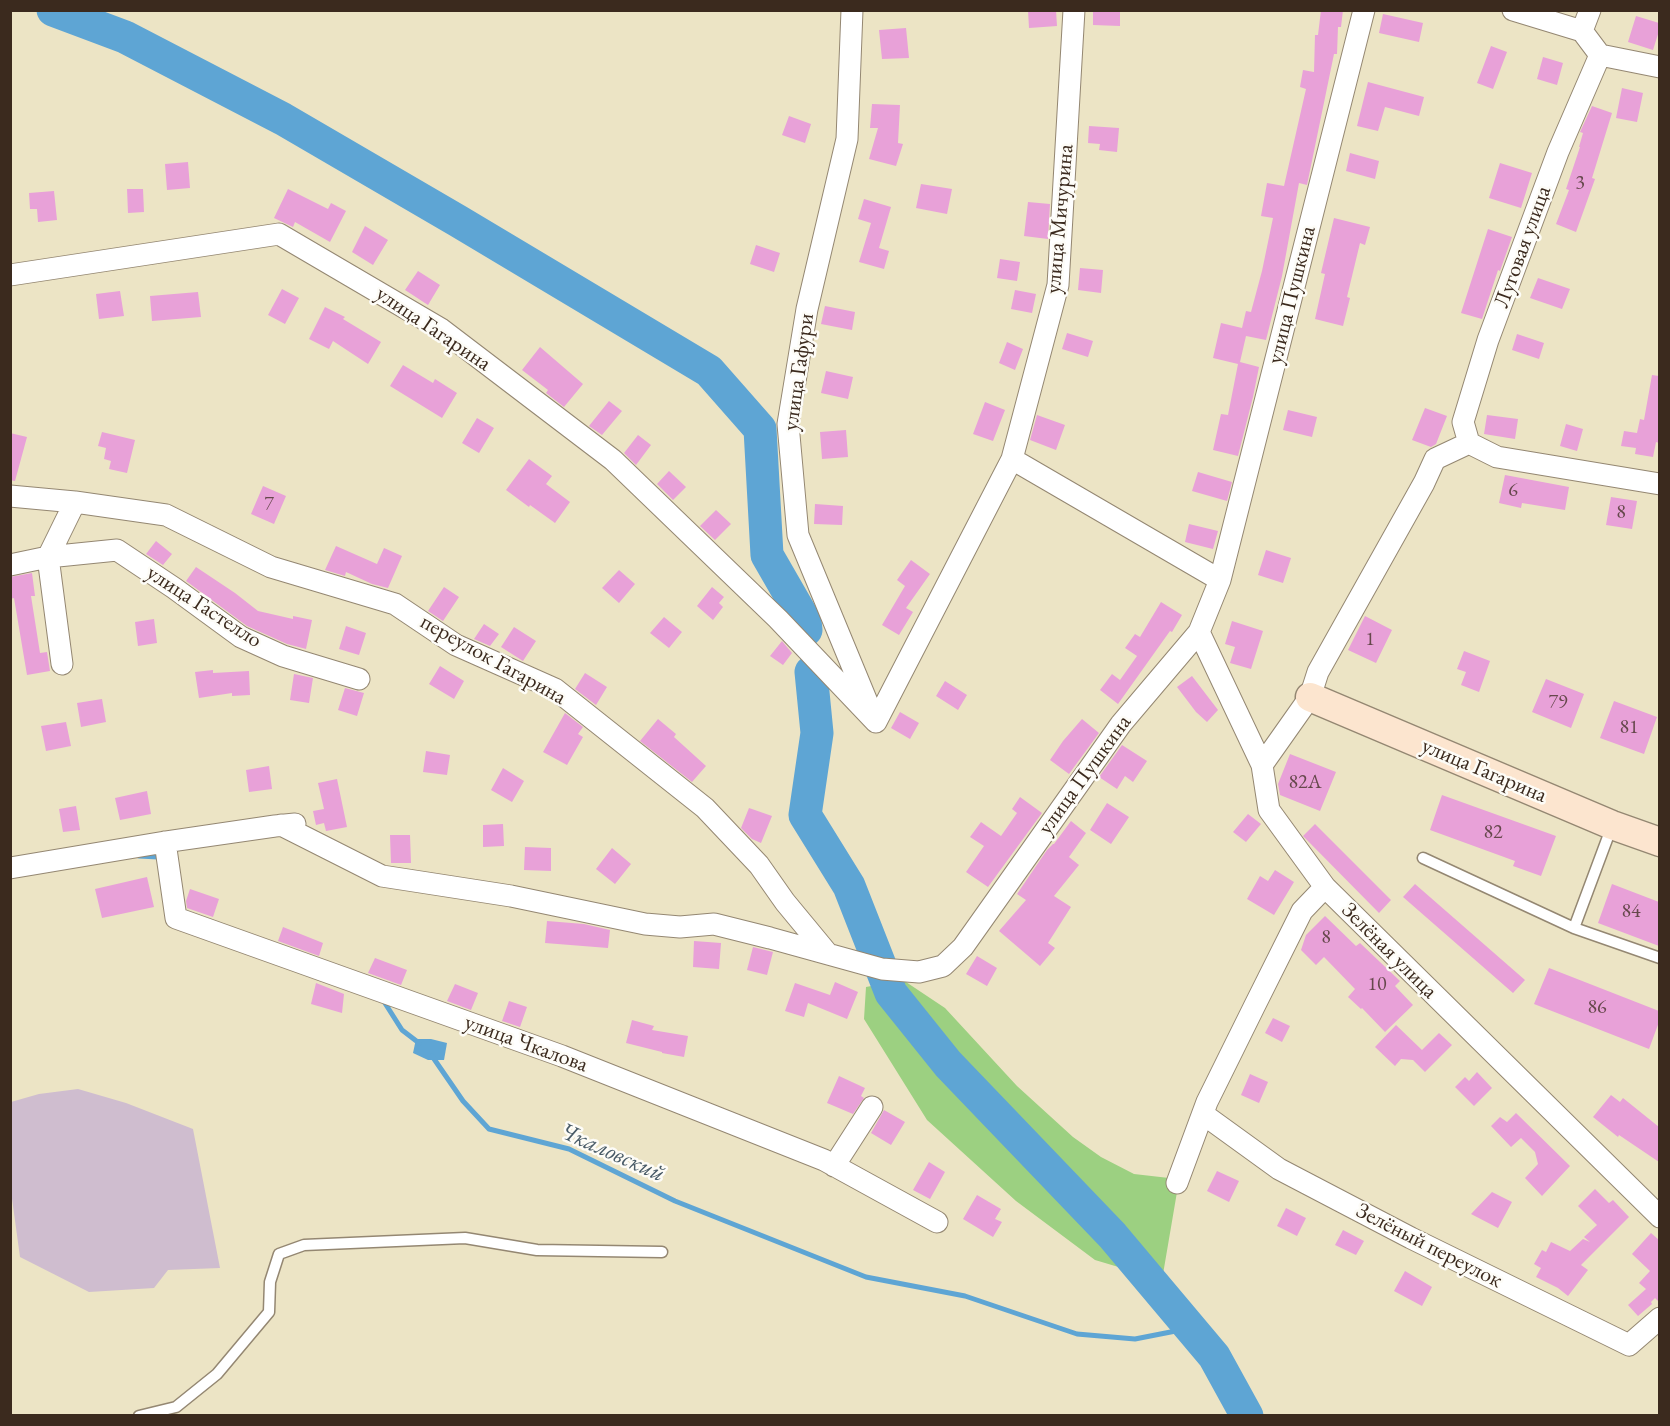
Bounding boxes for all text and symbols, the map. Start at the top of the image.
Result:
street label: улица Мичурина [1040,143,1080,295]
house number: 3 [1575,172,1585,196]
street label: Луговая улица [1489,183,1557,311]
street label: улица Пушкина [1262,223,1322,367]
street label: улица Гагарина [370,281,496,377]
street label: улица Гафури [778,311,820,433]
house number: 6 [1508,479,1518,503]
house number: 7 [264,493,274,517]
house number: 8 [1616,501,1626,525]
street label: улица Гастелло [141,560,267,654]
street label: переулок Гагарина [415,609,571,711]
house number: 1 [1365,628,1375,652]
house number: 79 [1548,691,1568,715]
street label: улица Пушкина [1033,710,1137,840]
house number: 81 [1619,716,1639,740]
street label: улица Гагарина [1417,733,1551,809]
house number: 82А [1288,771,1322,795]
house number: 82 [1483,821,1503,845]
street label: Зелёная улица [1336,898,1442,1004]
house number: 84 [1621,900,1641,924]
house number: 8 [1321,926,1331,950]
house number: 10 [1367,973,1387,997]
house number: 86 [1587,996,1607,1020]
street label: улица Чкалова [461,1009,591,1079]
water label: Чкаловский [555,1117,669,1189]
street label: Зелёный переулок [1351,1198,1507,1294]

